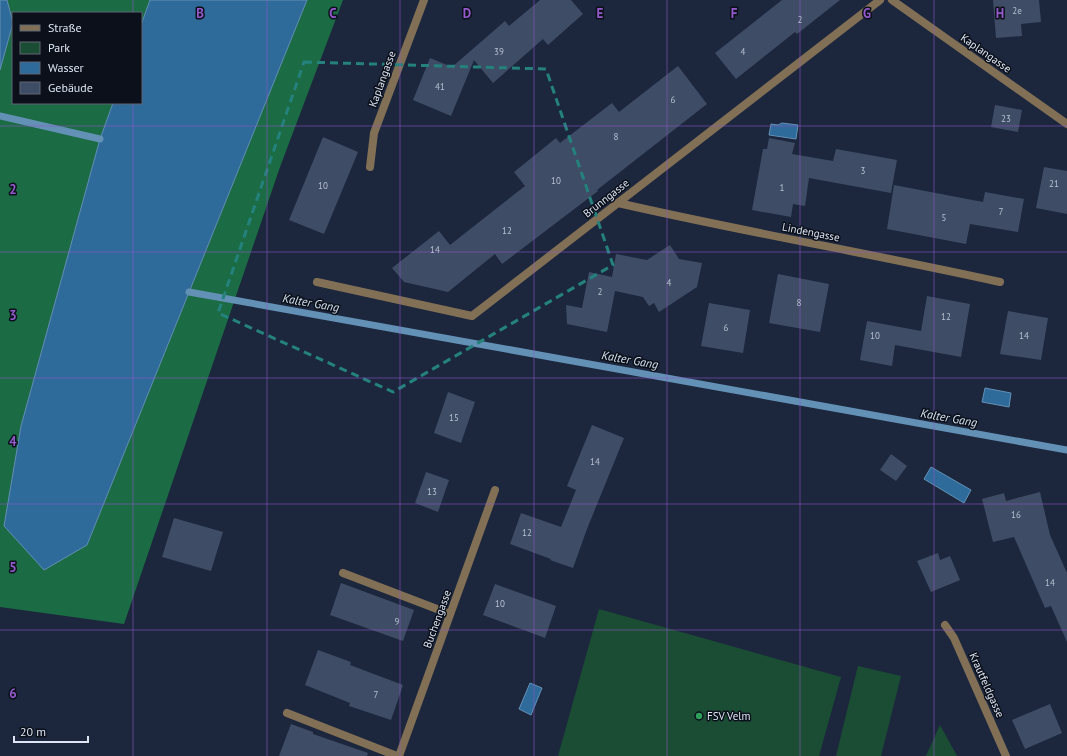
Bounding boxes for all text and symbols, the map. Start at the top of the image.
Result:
text: B [196,5,204,22]
text: C [329,5,337,22]
text: D [463,5,471,22]
text: E [597,5,604,22]
text: F [731,5,738,22]
text: G [863,5,871,22]
text: H [996,5,1004,22]
house number: 2e [1012,5,1022,16]
legend [12,12,142,104]
house number: 2 [798,14,803,25]
text: Straße [48,20,82,35]
street label: Kaplangasse [958,30,1014,76]
text: Park [48,40,70,55]
house number: 39 [494,46,504,57]
house number: 4 [741,46,746,57]
street label: Kaplangasse [365,49,399,109]
text: Wasser [48,60,84,75]
text: Gebäude [48,80,93,95]
house number: 41 [435,81,445,92]
house number: 6 [671,94,676,105]
house number: 23 [1001,113,1011,124]
house number: 8 [614,131,619,142]
house number: 3 [861,165,866,176]
house number: 10 [551,175,561,186]
street label: Brunngasse [580,176,632,220]
house number: 21 [1049,178,1059,189]
house number: 10 [318,180,328,191]
text: 2 [9,181,17,198]
house number: 1 [780,182,785,193]
house number: 7 [999,206,1004,217]
house number: 5 [942,212,947,223]
street label: Lindengasse [781,220,841,245]
house number: 12 [502,225,512,236]
house number: 14 [430,244,440,255]
house number: 4 [667,277,672,288]
house number: 2 [598,286,603,297]
water label: Kalter Gang [282,290,341,315]
house number: 8 [797,297,802,308]
text: 3 [9,307,17,324]
house number: 12 [941,311,951,322]
house number: 6 [724,322,729,333]
house number: 10 [870,330,880,341]
house number: 14 [1019,330,1029,341]
water label: Kalter Gang [601,347,660,372]
water label: Kalter Gang [920,405,979,430]
house number: 15 [449,412,459,423]
text: 4 [9,433,17,450]
house number: 14 [590,456,600,467]
house number: 13 [427,486,437,497]
house number: 16 [1011,509,1021,520]
house number: 12 [522,527,532,538]
text: 5 [9,559,17,576]
house number: 14 [1045,577,1055,588]
street label: Buchengasse [420,587,454,650]
house number: 10 [495,598,505,609]
house number: 9 [395,616,400,627]
street label: Krautfeldgasse [966,650,1008,720]
text: 6 [9,685,17,702]
house number: 7 [374,689,379,700]
place label: FSV Velm [707,709,750,723]
marker: FSV Velm [694,711,704,721]
scale bar [14,718,88,744]
text: 20 m [20,724,46,739]

